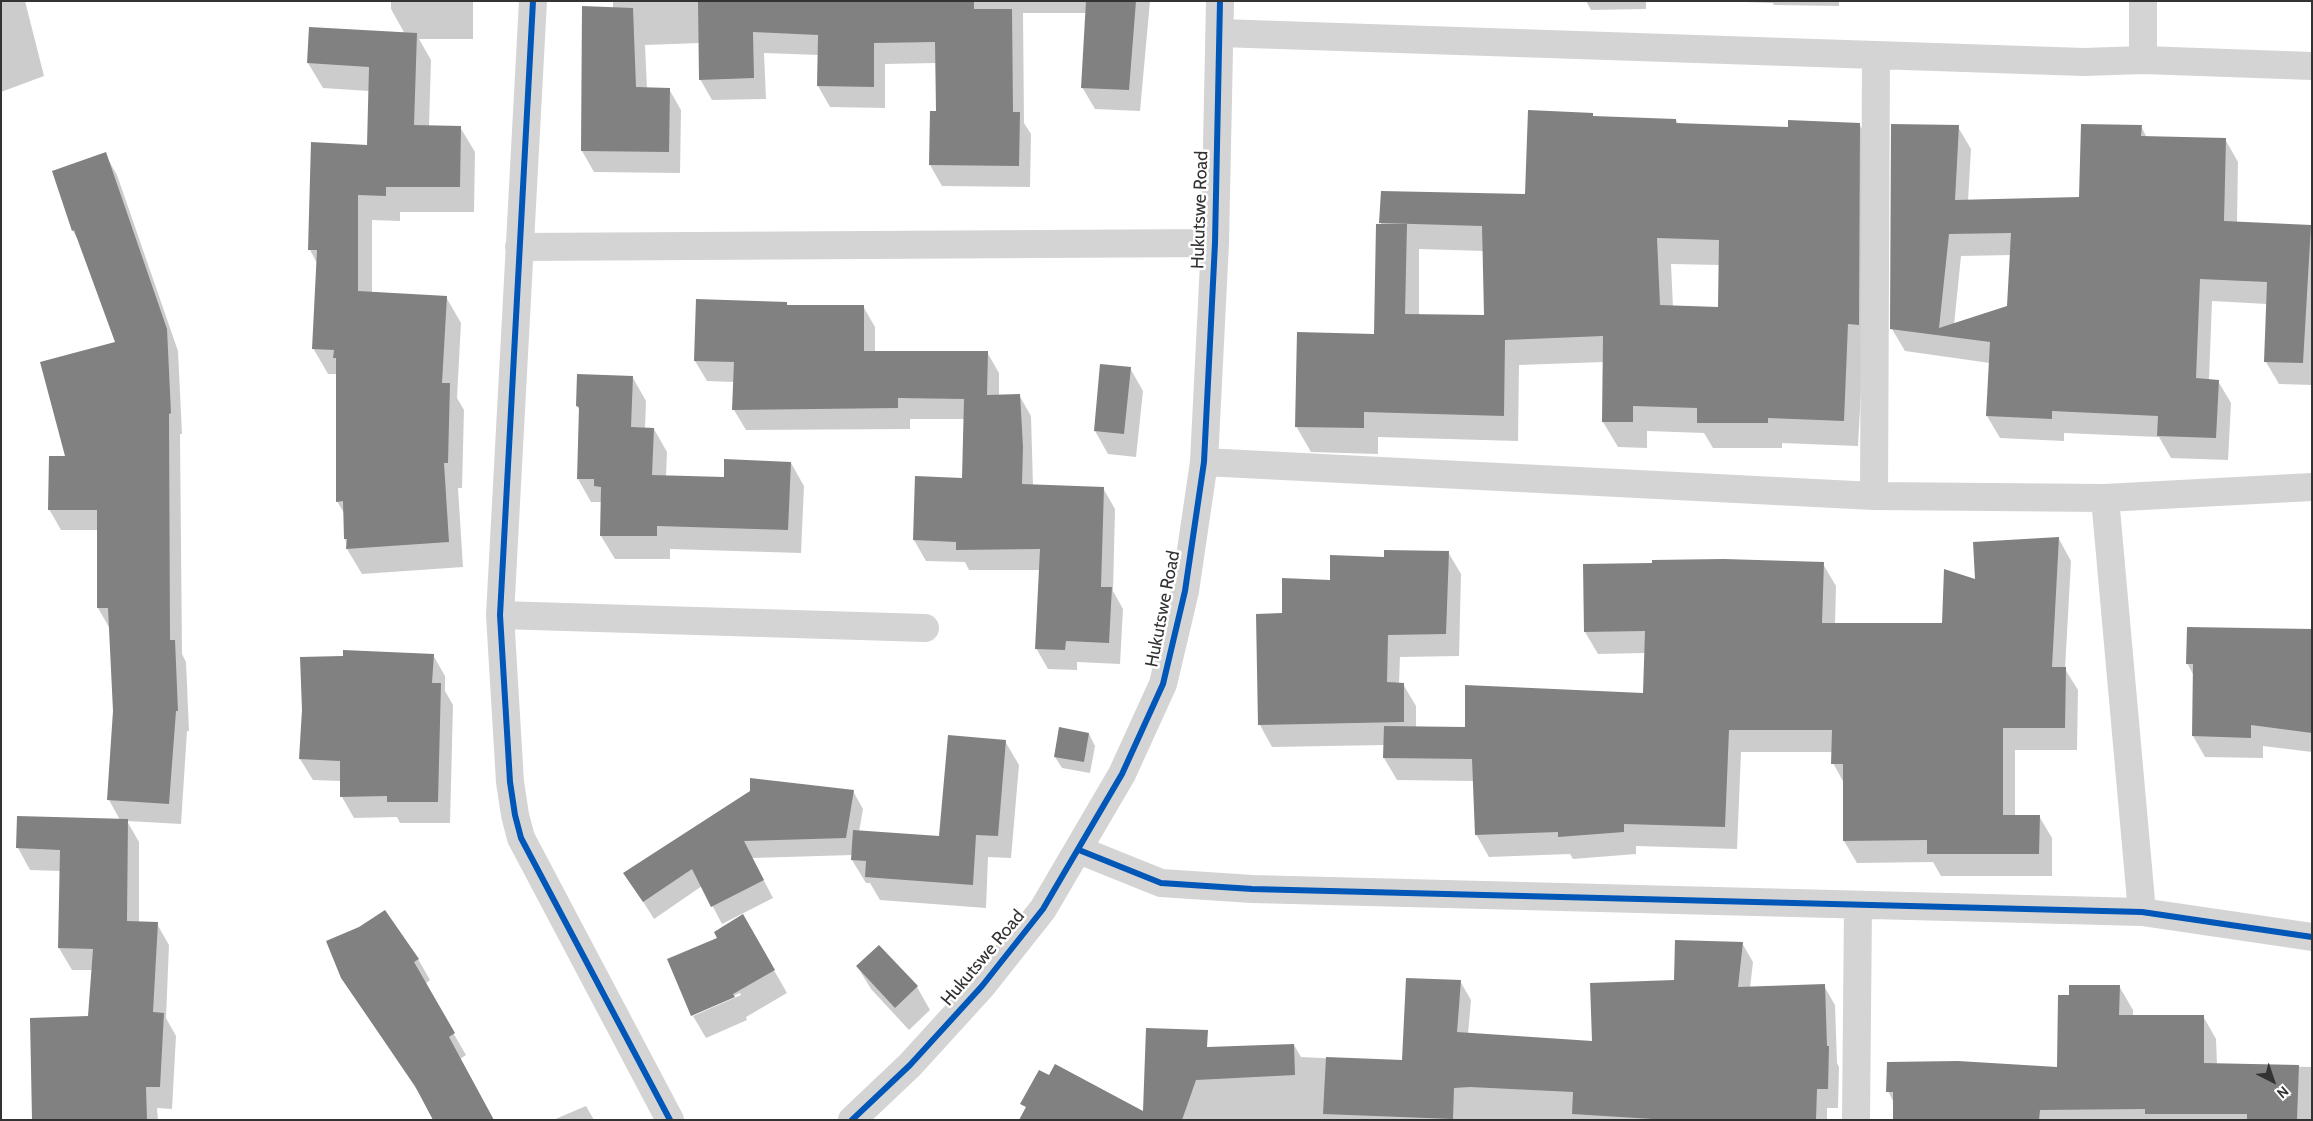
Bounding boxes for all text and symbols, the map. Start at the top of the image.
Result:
street label: Hukutswe Road [1187,151,1213,269]
street label: Hukutswe Road [1141,549,1185,669]
street label: Hukutswe Road [937,906,1029,1010]
north arrow [2248,1056,2298,1106]
text: N [2273,1082,2292,1102]

